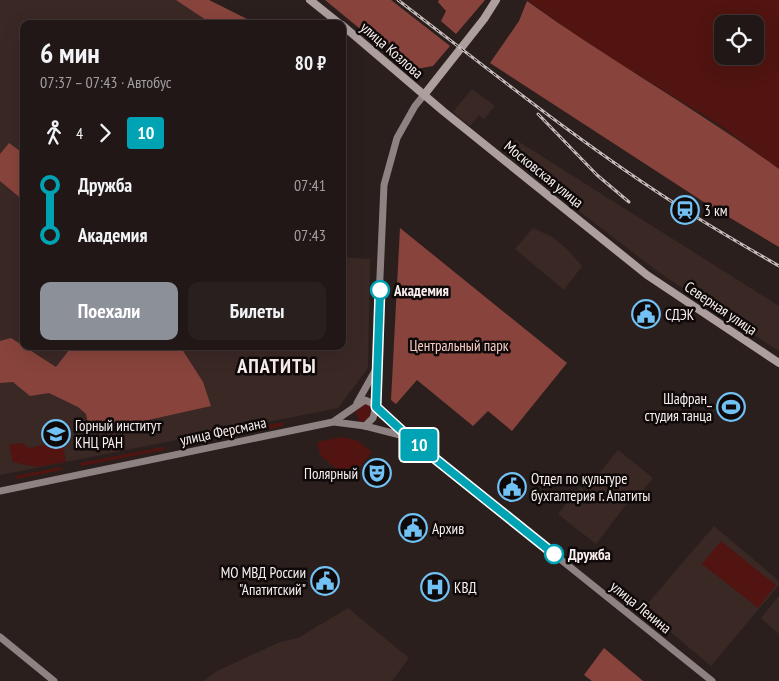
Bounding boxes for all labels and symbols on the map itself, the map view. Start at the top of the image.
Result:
street label: улица Козлова [357,18,427,82]
street label: Московская улица [501,136,587,212]
station icon: 3 км [670,195,700,225]
place label: 3 км [704,201,728,220]
street label: Северная улица [681,277,761,339]
marker: Академия [370,280,390,300]
place label: Академия [393,281,449,300]
public building icon: СДЭК [631,299,661,329]
place label: СДЭК [665,305,695,324]
park label: Центральный парк [410,336,509,355]
district label: АПАТИТЫ [236,353,317,379]
place label: Шафран_ студия танца [644,389,713,425]
sports icon: Шафран_ студия танца [716,392,746,422]
street label: улица Ферсмана [178,413,268,449]
place label: Горный институт КНЦ РАН [75,416,162,452]
school or university icon: Горный институт КНЦ РАН [41,419,71,449]
line badge: 10 [396,429,442,461]
theatre icon: Полярный [362,458,392,488]
place label: Полярный [304,464,358,483]
place label: Отдел по культуре бухгалтерия г. Апатиты [531,469,650,505]
public building icon: Отдел по культуре бухгалтерия г. Апатиты [497,472,527,502]
public building icon: Архив [398,513,428,543]
place label: Архив [432,519,464,538]
marker: Дружба [544,544,564,564]
place label: Дружба [568,545,611,564]
place label: МО МВД России "Апатитский" [221,563,306,599]
public building icon: МО МВД России "Апатитский" [310,566,340,596]
hospital icon: КВД [420,572,450,602]
street label: улица Ленина [607,577,675,637]
place label: КВД [454,578,477,597]

